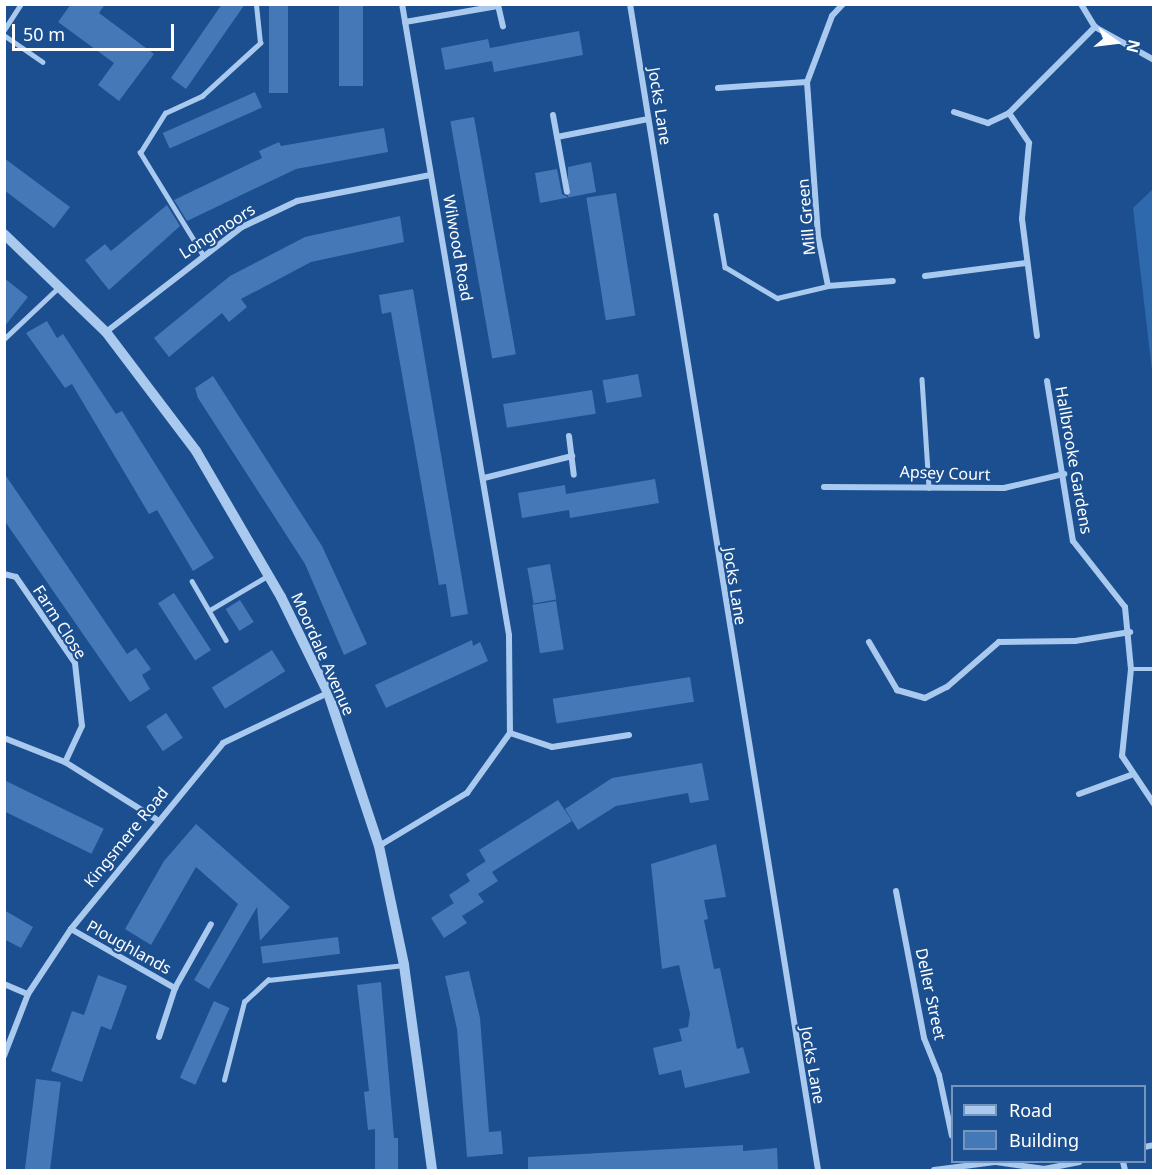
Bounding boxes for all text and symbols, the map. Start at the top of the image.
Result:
scale bar [15,12,177,50]
north arrow [1086,12,1146,72]
text: 50 m [23,22,65,46]
text: N [1121,37,1146,55]
street label: Jocks Lane [644,66,676,146]
street label: Mill Green [793,178,819,256]
street label: Wilwood Road [439,193,477,303]
street label: Longmoors [176,199,258,263]
street label: Hallbrooke Gardens [1052,385,1096,535]
street label: Apsey Court [899,462,991,484]
street label: Jocks Lane [719,546,751,626]
street label: Farm Close [29,582,91,662]
street label: Moordale Avenue [287,590,359,718]
street label: Kingsmere Road [80,783,172,891]
street label: Ploughlands [83,916,175,978]
street label: Deller Street [912,946,950,1042]
street label: Jocks Lane [797,1025,829,1105]
legend [951,1085,1146,1163]
text: Road [1009,1098,1052,1122]
text: Building [1009,1128,1079,1152]

